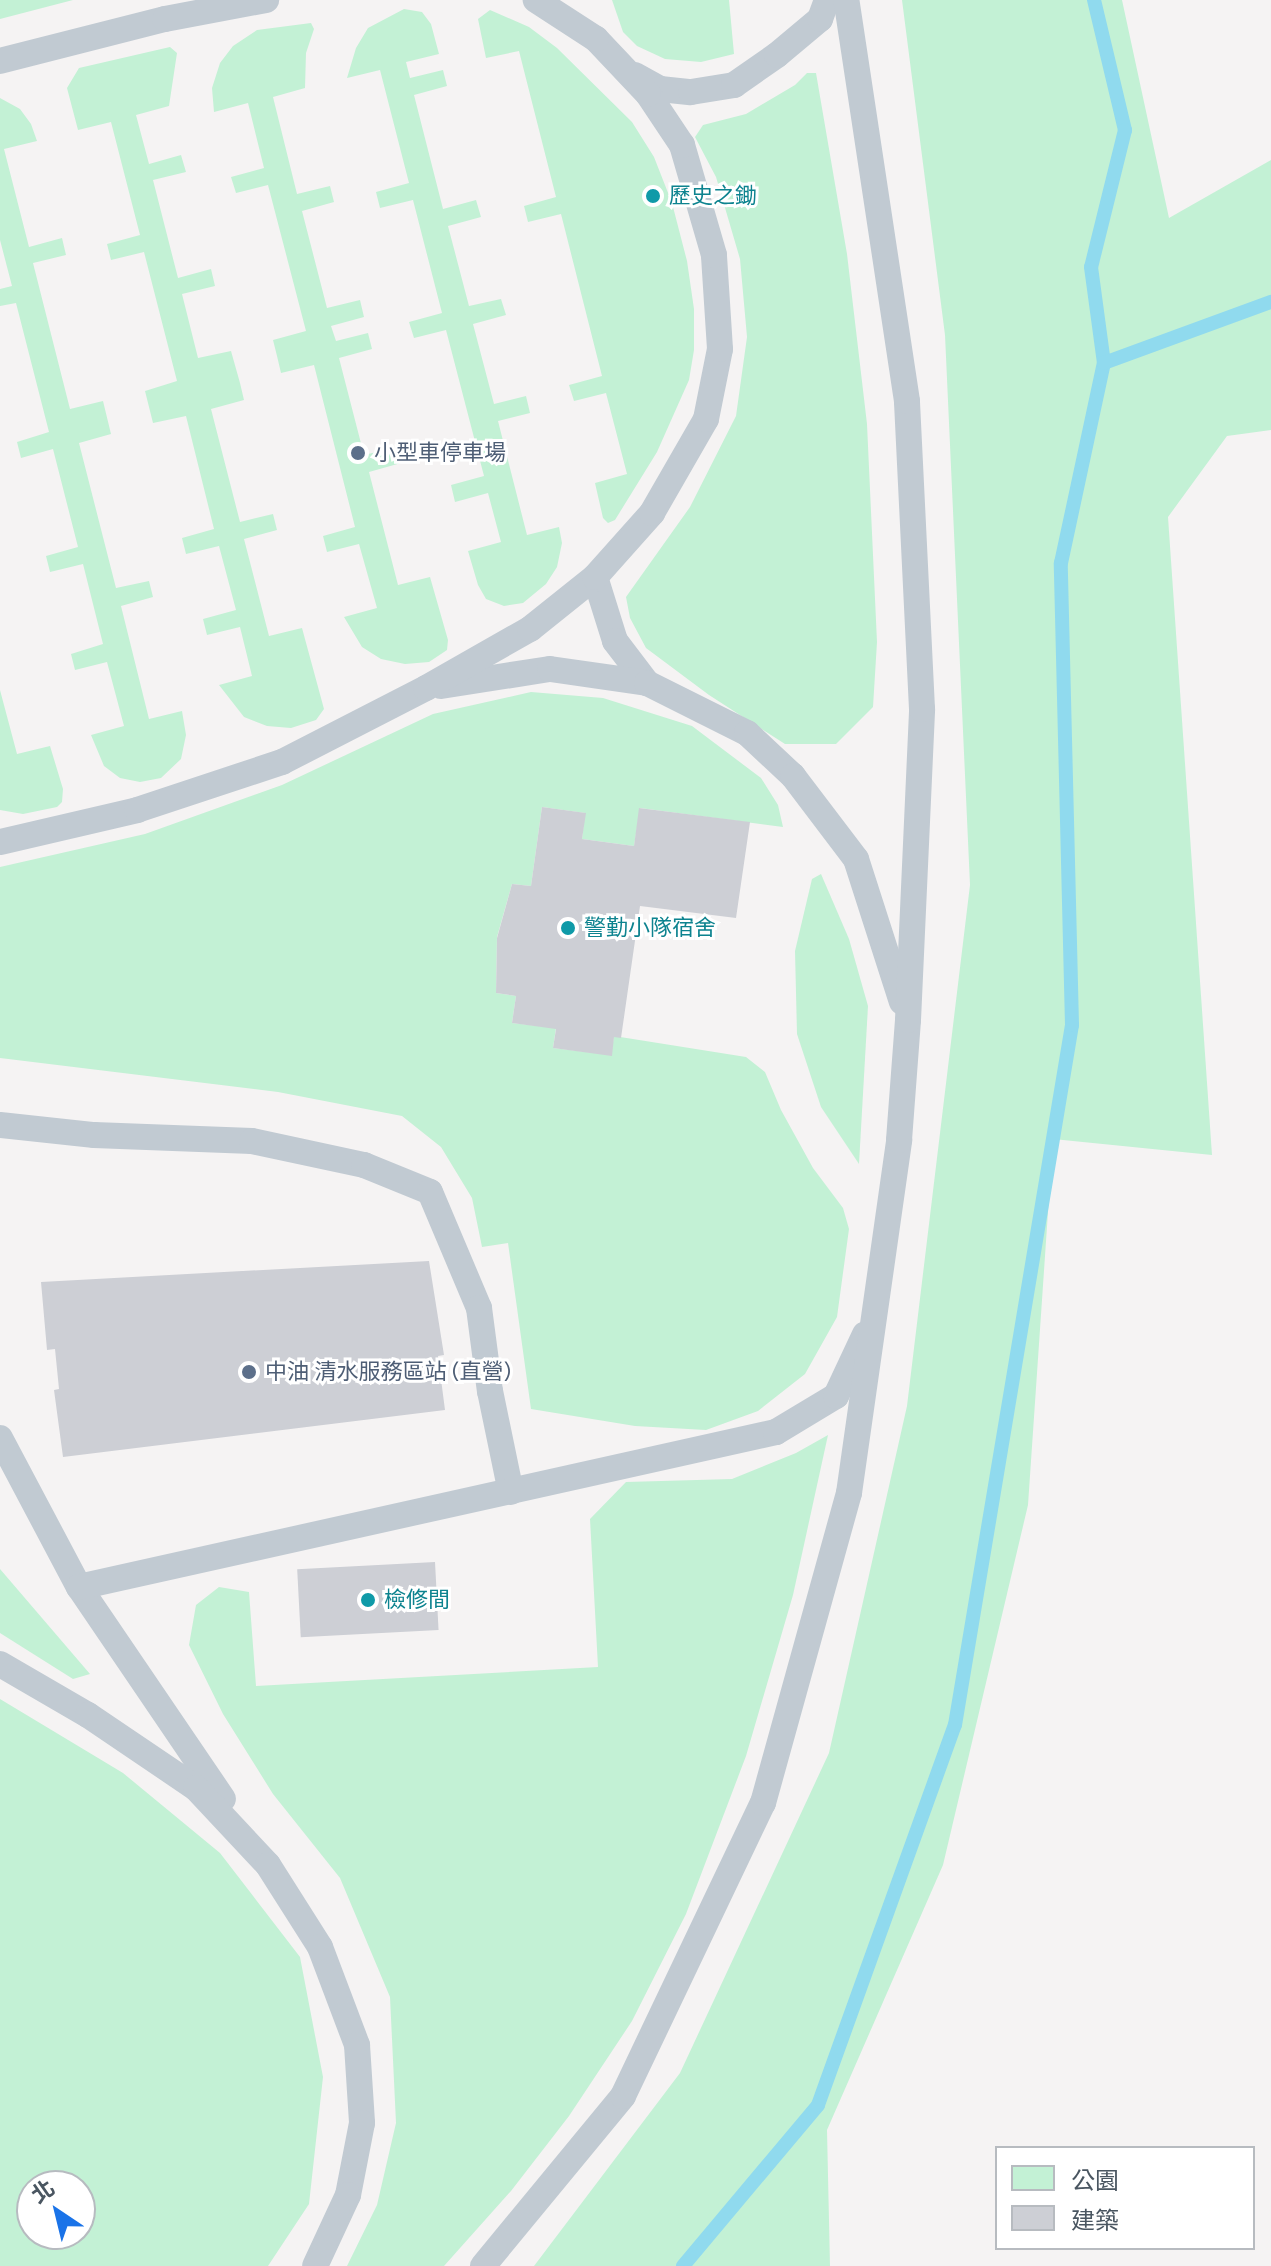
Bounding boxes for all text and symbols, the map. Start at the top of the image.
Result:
place label: 歷史之鋤 [669,183,757,209]
marker: 歷史之鋤 [644,187,662,205]
place label: 小型車停車場 [374,440,506,466]
marker: 小型車停車場 [349,444,367,462]
place label: 警勤小隊宿舍 [584,915,716,941]
marker: 警勤小隊宿舍 [559,919,577,937]
place label: 中油 清水服務區站 (直營) [265,1359,511,1385]
marker: 中油 清水服務區站 (直營) [240,1363,258,1381]
place label: 檢修間 [384,1587,450,1613]
marker: 檢修間 [359,1591,377,1609]
legend [995,2146,1255,2250]
text: 公園 [1071,2166,1119,2195]
north arrow [16,2170,96,2250]
text: 北 [26,2174,60,2209]
text: 建築 [1071,2206,1119,2235]

